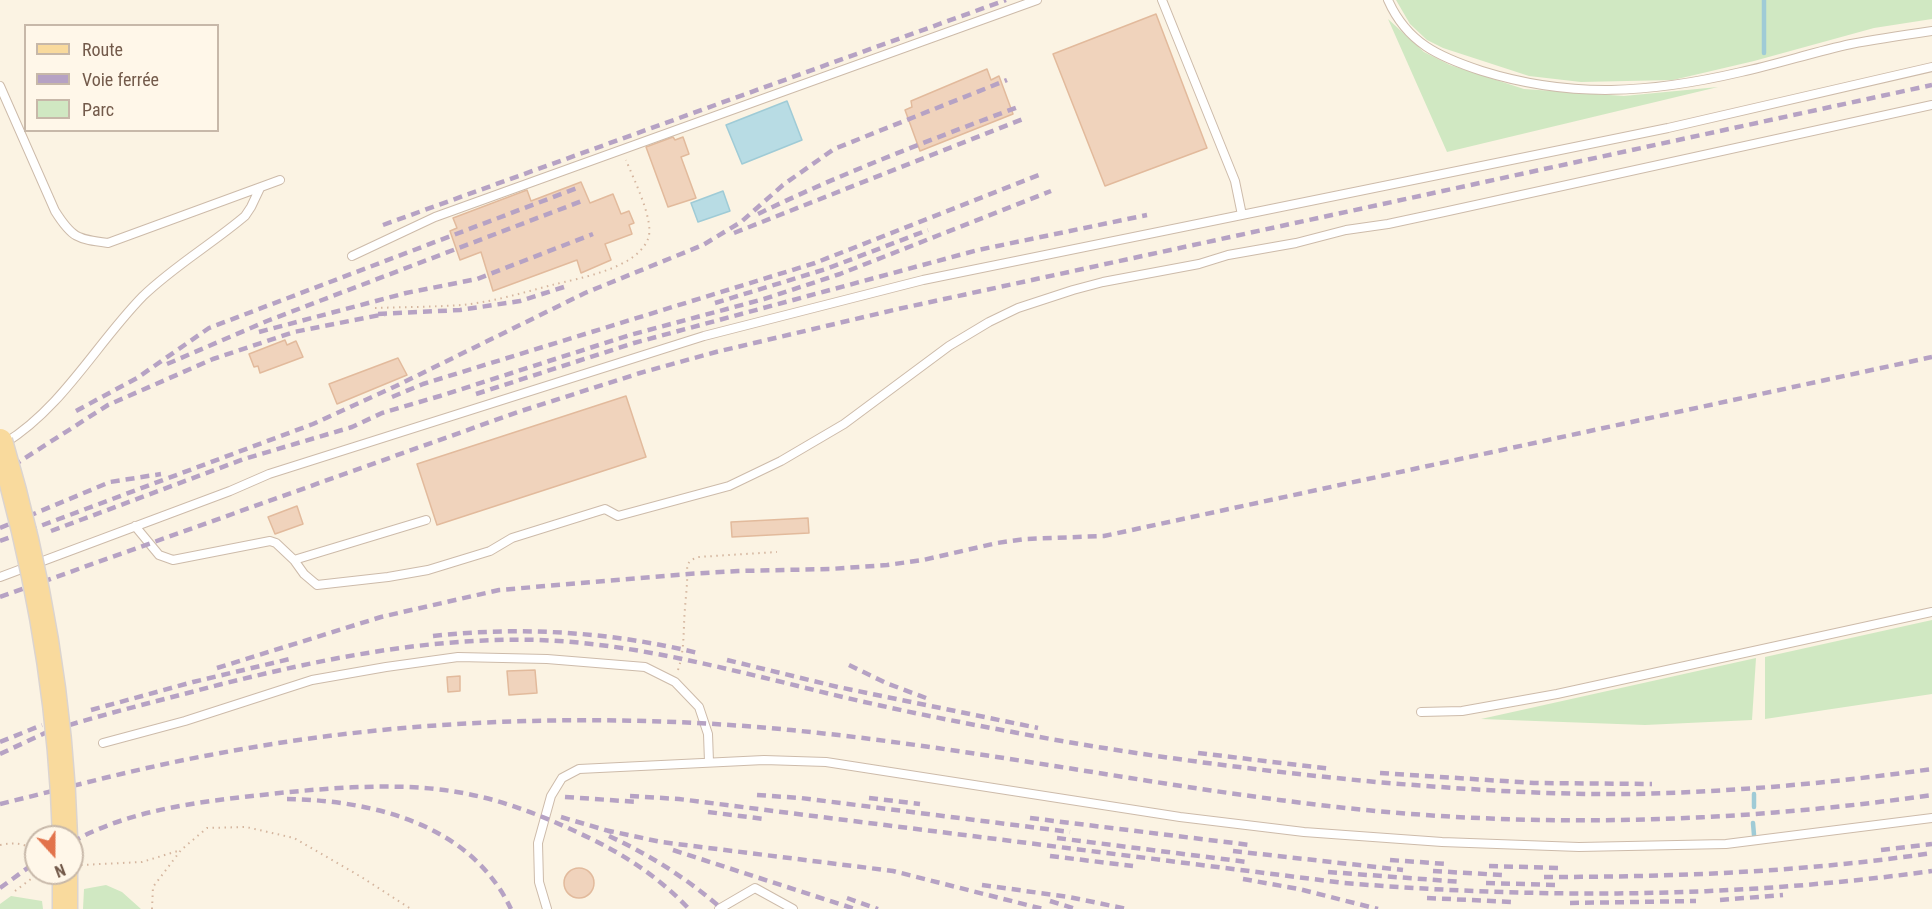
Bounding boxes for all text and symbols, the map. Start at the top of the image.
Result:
legend [24,24,219,132]
text: Route [82,39,123,60]
text: Voie ferrée [82,69,159,90]
text: Parc [82,99,114,120]
north arrow [24,825,84,885]
text: N [52,860,68,881]

